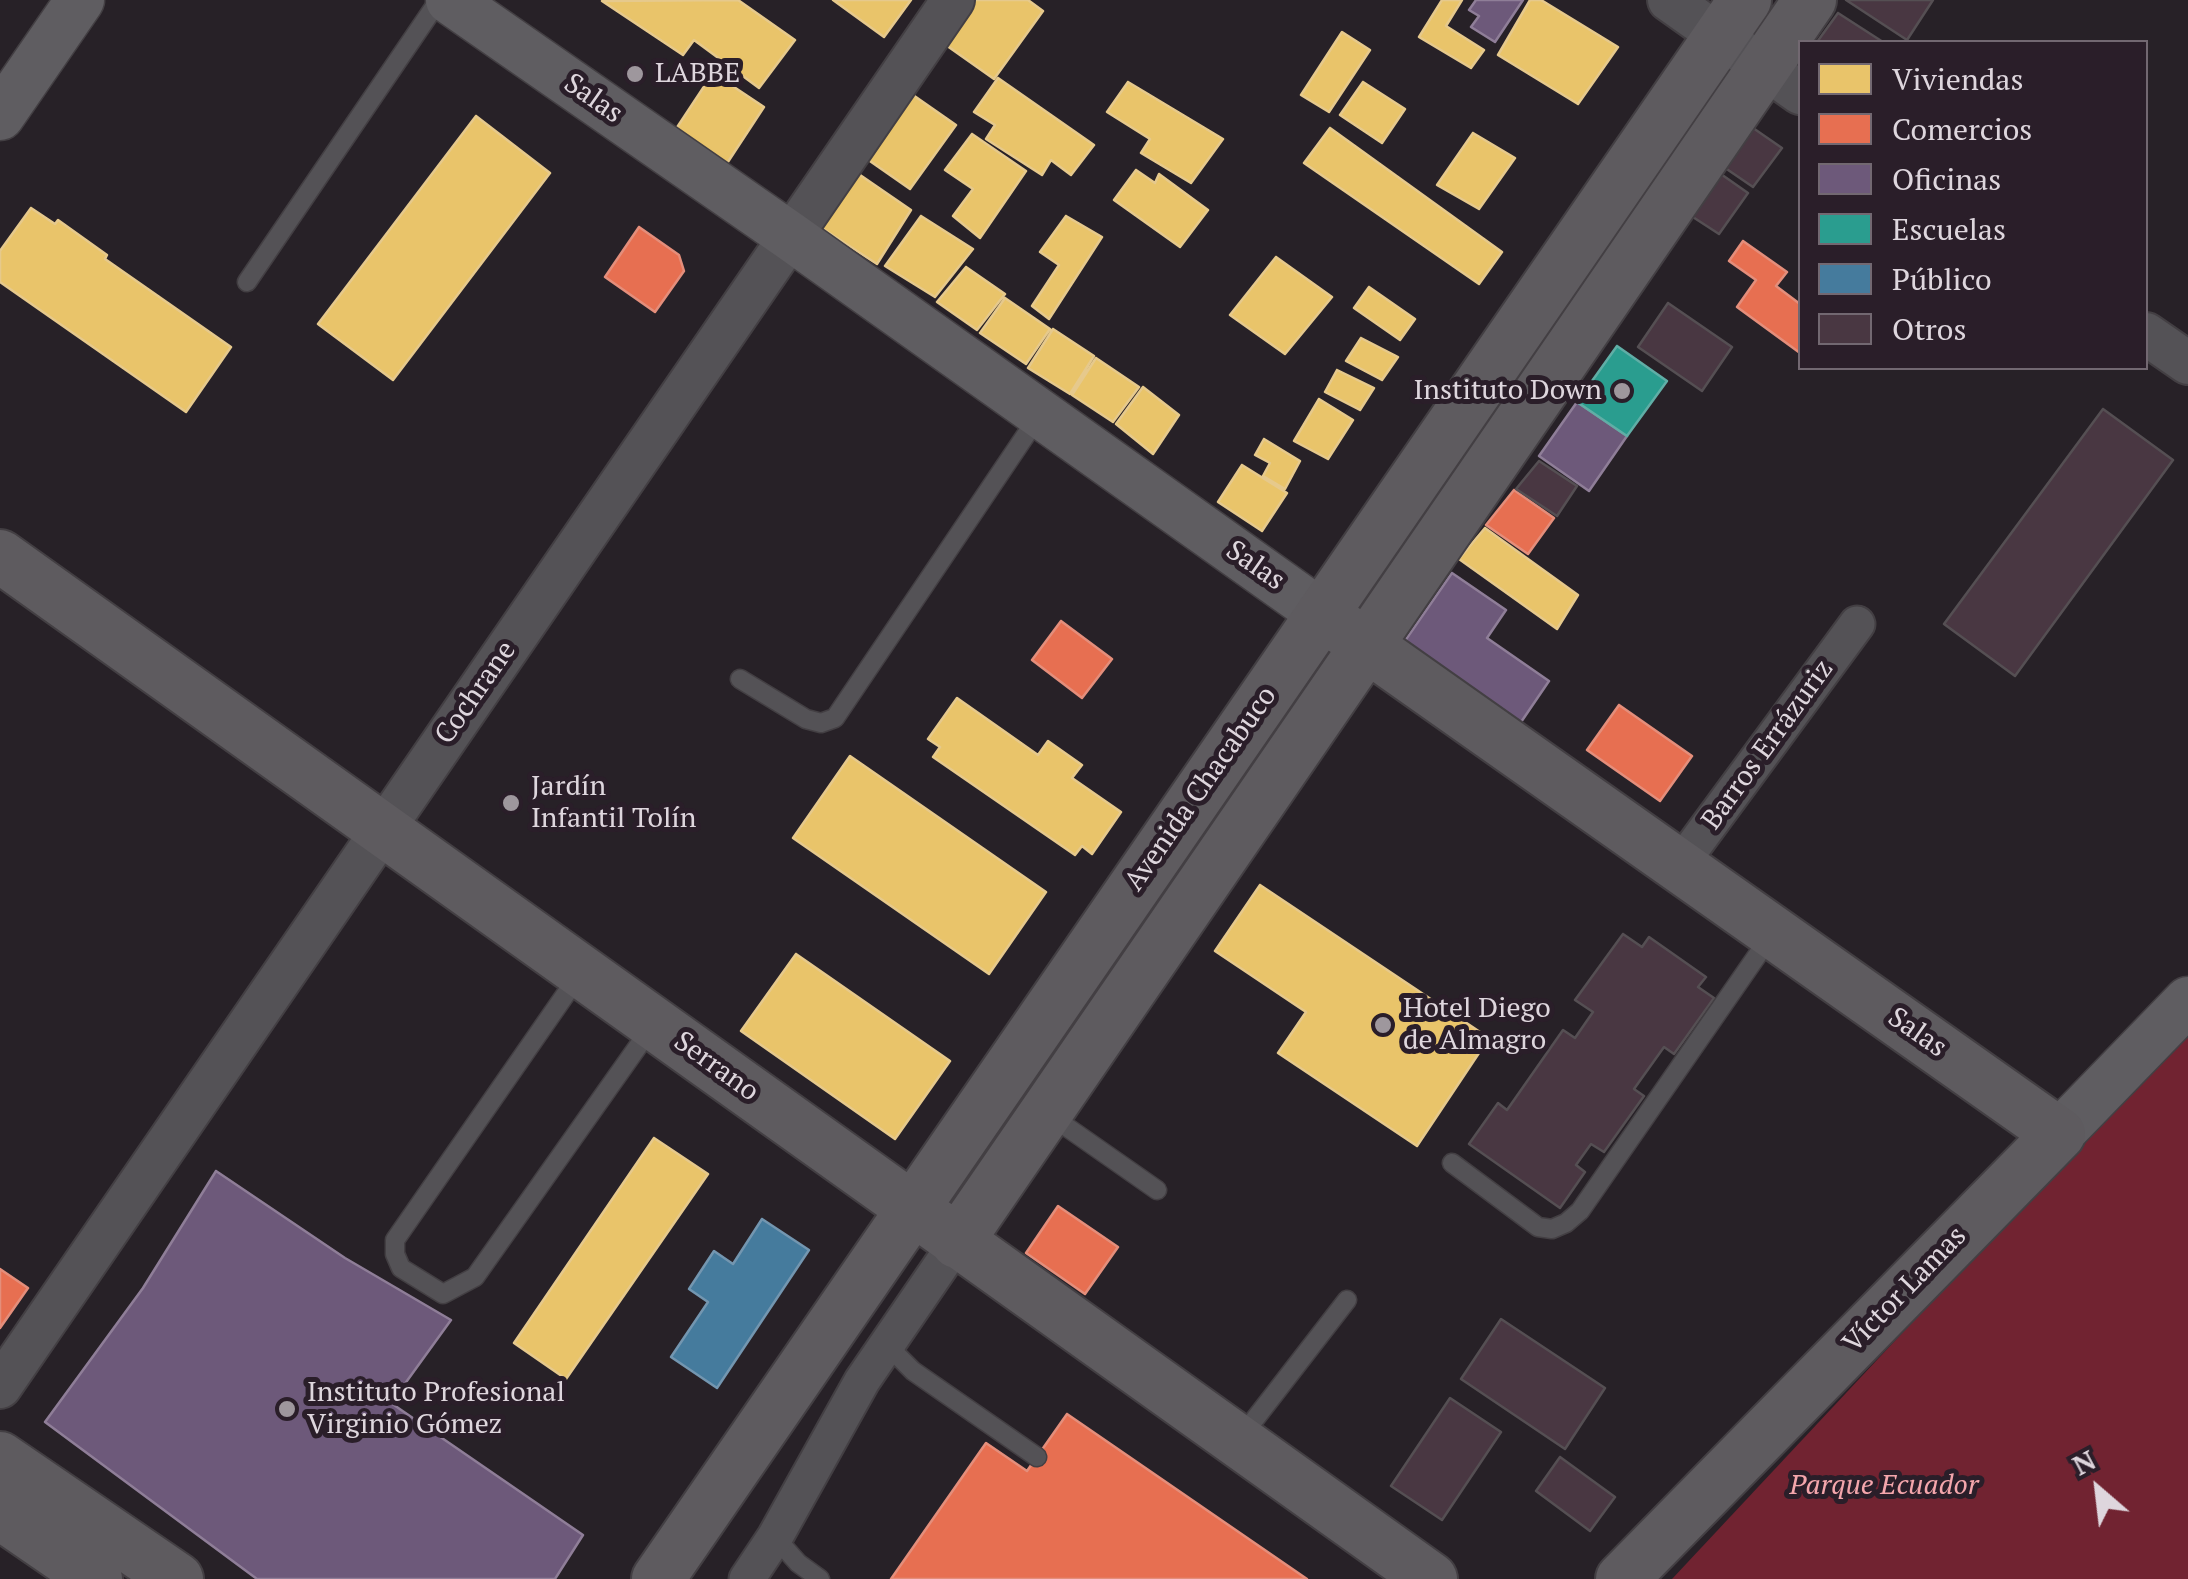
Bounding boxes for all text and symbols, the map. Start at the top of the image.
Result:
legend [1798,40,2148,370]
place label: LABBE [655,57,740,91]
text: Viviendas [1892,59,2024,99]
marker: LABBE [624,63,646,85]
street label: Salas [557,67,629,131]
text: Comercios [1892,109,2032,149]
text: Oficinas [1892,159,2001,199]
text: Escuelas [1892,209,2006,249]
text: Público [1892,259,1992,299]
text: Otros [1892,309,1966,349]
place label: Instituto Down [1413,374,1602,408]
marker: Instituto Down [1611,380,1633,402]
street label: Salas [1219,534,1291,598]
street label: Cochrane [428,635,524,751]
street label: Barros Errázuriz [1695,653,1841,837]
street label: Avenida Chacabuco [1118,680,1284,898]
place label: Jardín Infantil Tolín [531,770,696,836]
marker: Jardín Infantil Tolín [500,792,522,814]
place label: Hotel Diego de Almagro [1403,992,1551,1058]
street label: Salas [1881,1001,1953,1065]
marker: Hotel Diego de Almagro [1372,1014,1394,1036]
street label: Serrano [667,1025,765,1109]
street label: Víctor Lamas [1836,1220,1974,1360]
place label: Instituto Profesional Virginio Gómez [307,1376,565,1442]
marker: Instituto Profesional Virginio Gómez [276,1398,298,1420]
north arrow [2048,1439,2148,1539]
text: N [2066,1441,2102,1483]
park label: Parque Ecuador [1789,1469,1979,1503]

